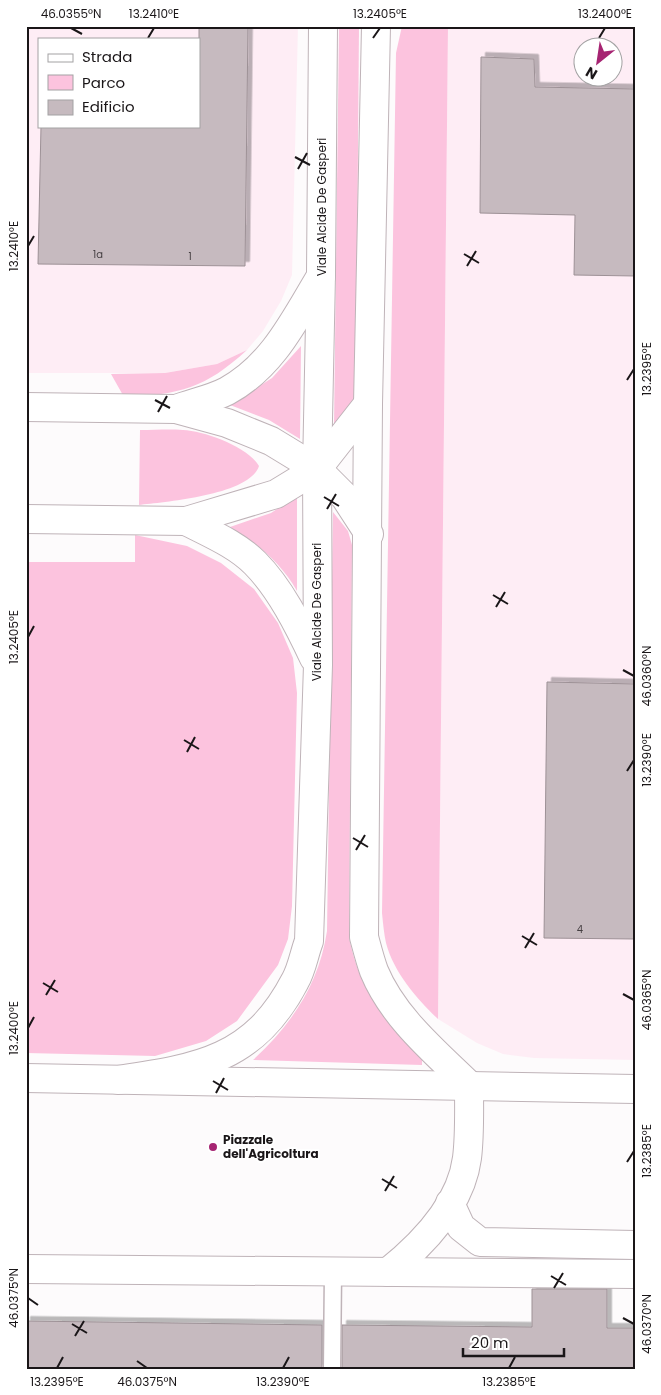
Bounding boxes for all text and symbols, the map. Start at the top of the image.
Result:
text: 46.0355°N [41,5,101,22]
text: 13.2410°E [129,5,179,22]
text: 13.2405°E [353,5,407,22]
text: 13.2400°E [578,5,632,22]
legend [38,38,200,128]
north arrow [574,38,624,88]
text: Strada [82,46,132,67]
text: N [582,62,601,85]
text: Parco [82,72,125,93]
text: Edificio [82,96,135,117]
street label: Viale Alcide De Gasperi [313,138,330,276]
text: 13.2410°E [5,221,22,271]
house number: 1a [93,247,103,262]
house number: 1 [188,249,192,264]
text: 13.2395°E [638,342,655,396]
street label: Viale Alcide De Gasperi [308,543,325,681]
text: 13.2405°E [5,610,22,664]
text: 46.0360°N [638,646,655,706]
text: 13.2390°E [638,733,655,787]
house number: 4 [577,922,583,937]
text: 46.0365°N [638,970,655,1030]
text: 13.2400°E [5,1001,22,1055]
text: 13.2385°E [638,1124,655,1178]
place label: Piazzale dell'Agricoltura [223,1131,319,1162]
marker: Piazzale dell'Agricoltura [207,1141,219,1153]
text: 46.0375°N [5,1268,22,1328]
text: 46.0370°N [638,1294,655,1354]
scale bar [463,1325,565,1357]
text: 20 m [471,1332,509,1353]
text: 13.2395°E [30,1373,84,1390]
text: 46.0375°N [117,1373,177,1390]
text: 13.2390°E [256,1373,310,1390]
text: 13.2385°E [482,1373,536,1390]

